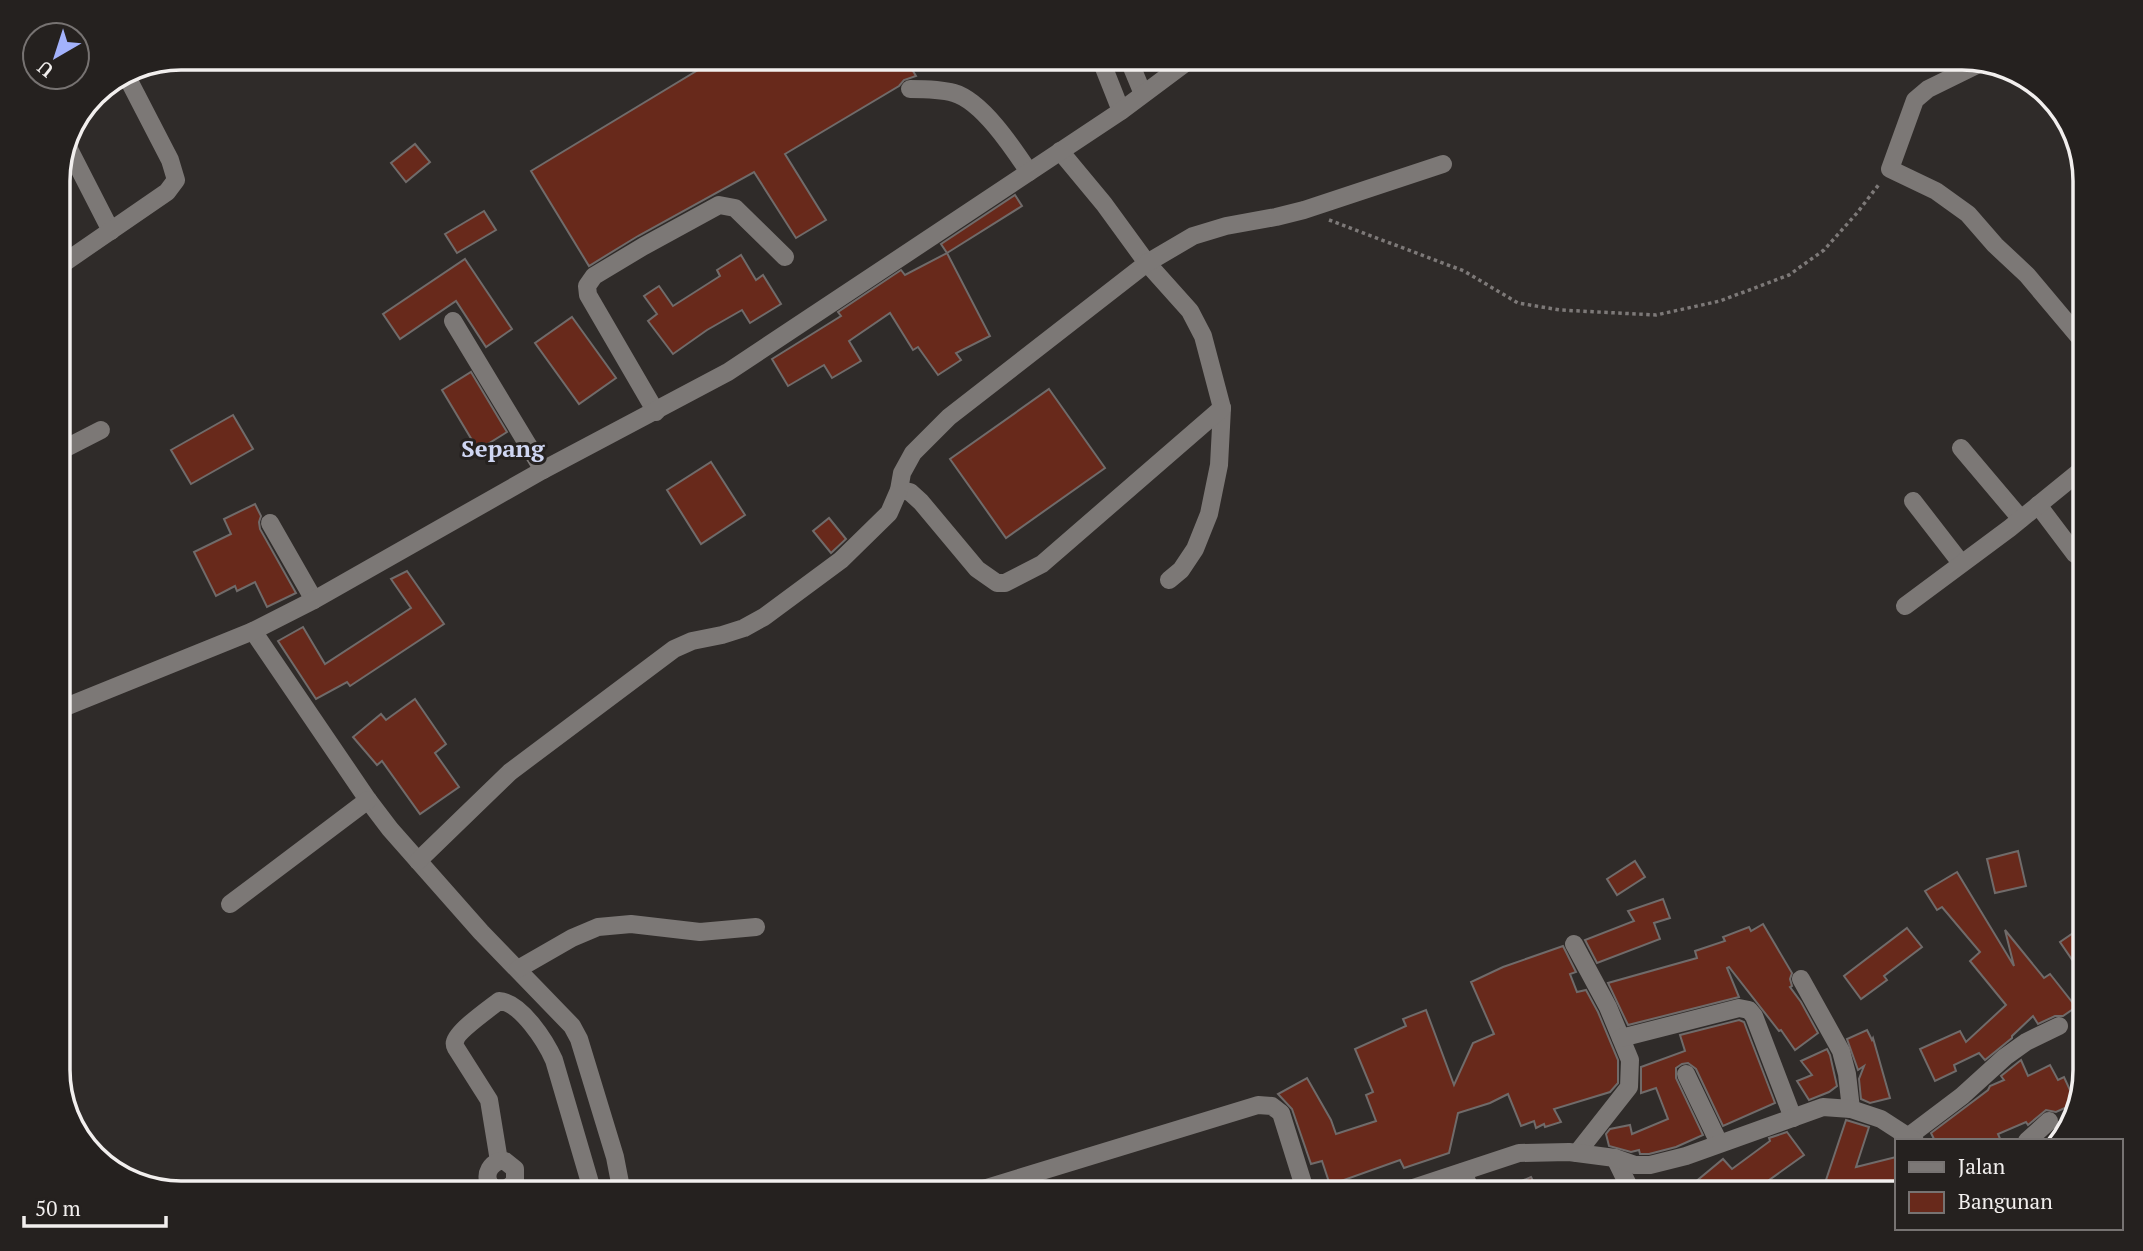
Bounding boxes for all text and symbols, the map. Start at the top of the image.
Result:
north arrow [21,21,91,91]
text: U [32,55,58,84]
district label: Sepang [461,432,545,464]
legend [1895,1139,2122,1230]
text: Jalan [1958,1152,2006,1180]
scale bar [24,1184,166,1228]
text: Bangunan [1958,1187,2053,1215]
text: 50 m [35,1194,81,1222]

